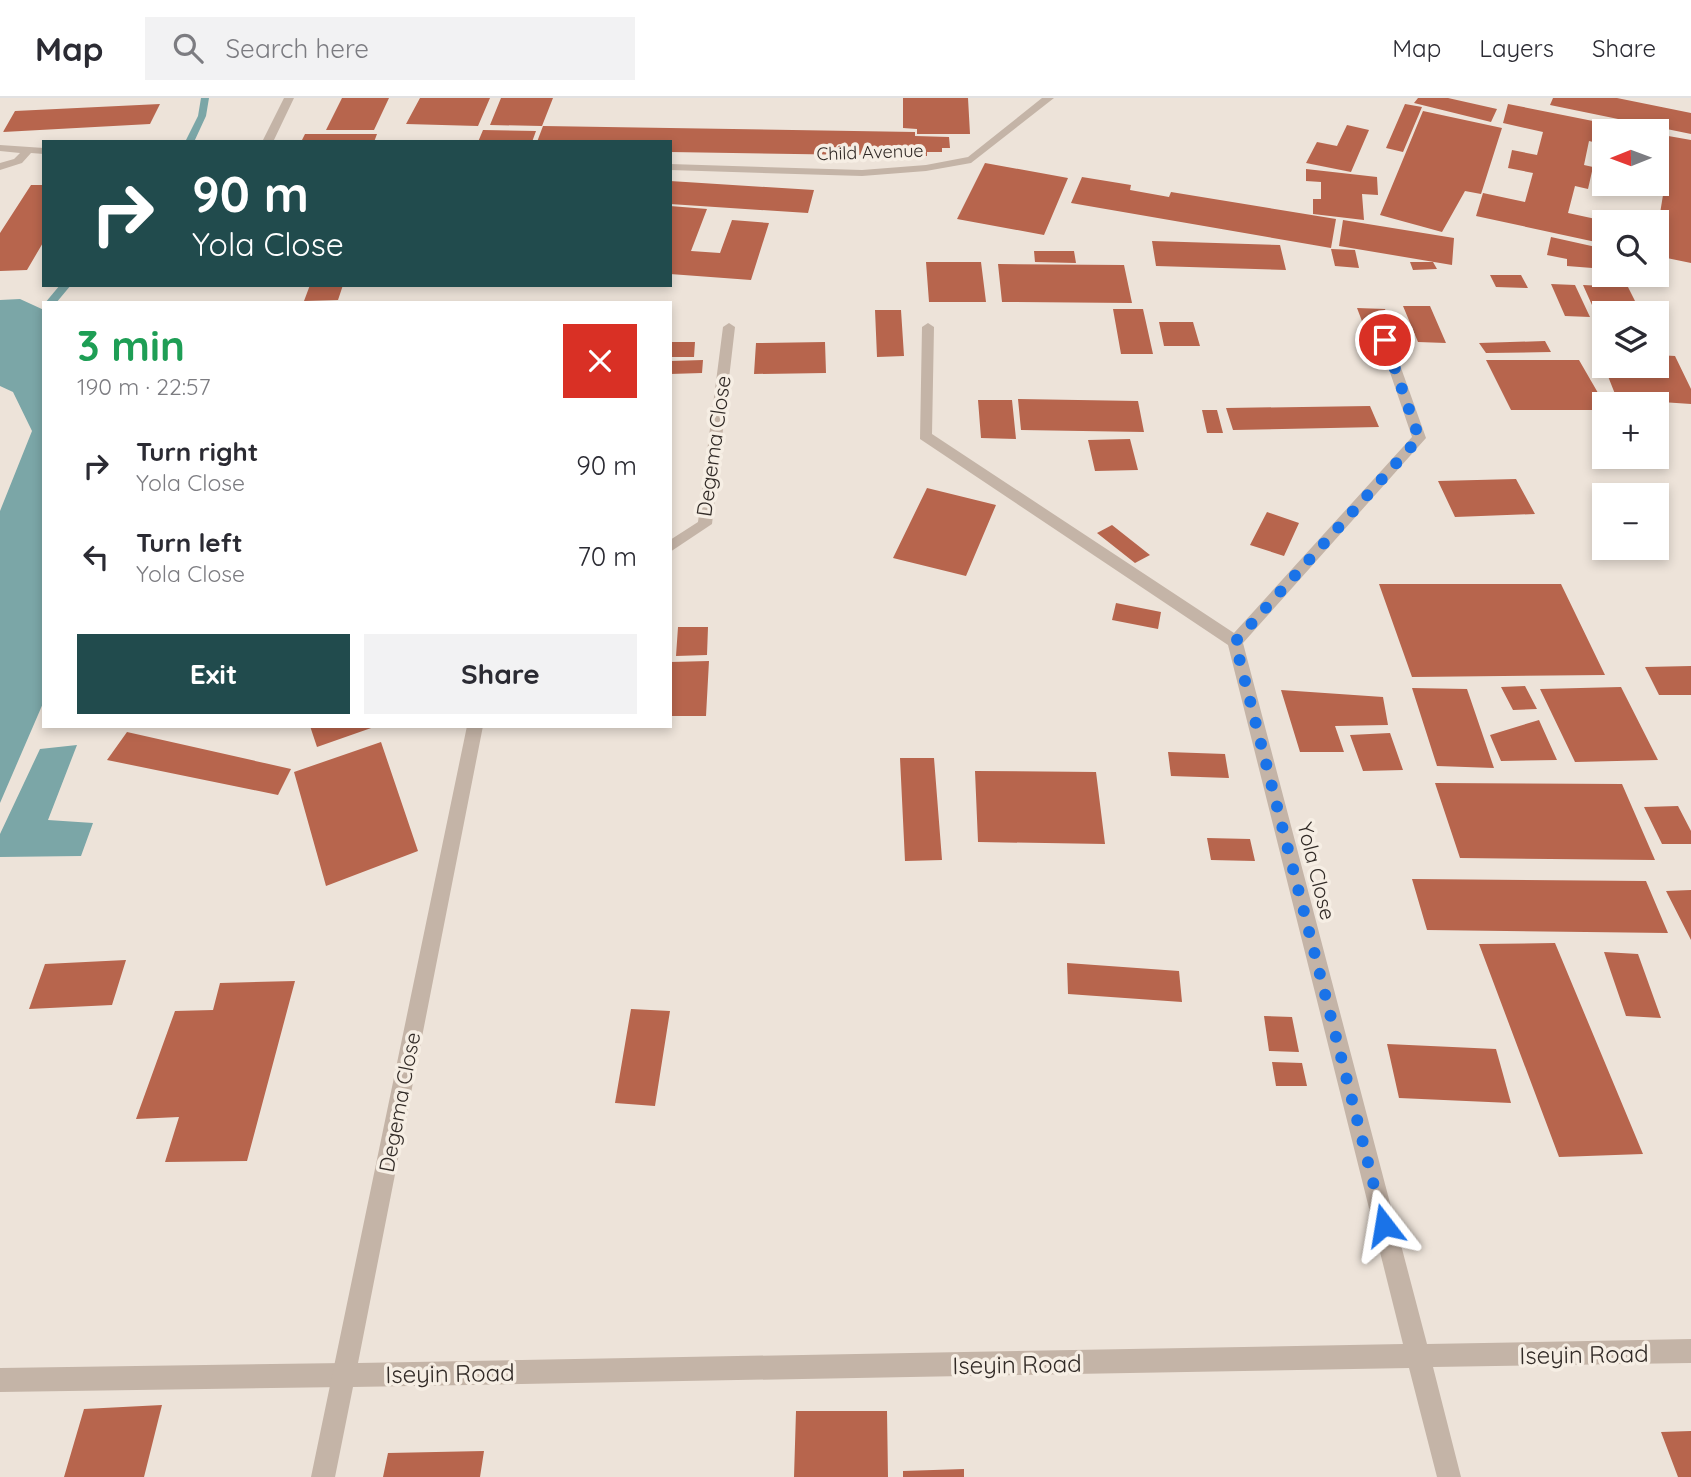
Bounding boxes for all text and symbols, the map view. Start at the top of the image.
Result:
search box [145,17,635,80]
text: Map [35,28,103,69]
icon: search [169,29,207,67]
text: Search here [225,32,369,65]
text: Map [1392,33,1441,63]
text: Layers [1479,33,1554,63]
text: Share [1592,33,1656,63]
north arrow [1592,119,1670,196]
map controls [1592,119,1669,560]
street label: Child Avenue [816,139,924,165]
text: 90 m [192,163,309,224]
icon: right [77,168,168,259]
button: search [1592,210,1669,287]
text: Yola Close [192,224,344,264]
button: layers [1592,301,1669,378]
pin [1355,310,1415,370]
text: 3 min [77,319,185,372]
icon: arrive [1366,321,1404,359]
button: close [563,324,637,398]
text: 190 m · 22:57 [77,372,210,401]
street label: Degema Close [690,374,736,518]
button: + [1592,392,1669,469]
text: Turn right [136,435,258,468]
icon: right [77,447,115,485]
text: 90 m [576,449,637,482]
text: Yola Close [136,468,245,497]
button: − [1592,483,1669,560]
text: Turn left [136,526,243,559]
icon: left [77,538,115,576]
text: 70 m [577,540,637,573]
text: Yola Close [136,559,245,588]
button: Exit [77,634,350,714]
button: Share [364,634,637,714]
street label: Yola Close [1292,820,1342,922]
street label: Degema Close [373,1030,425,1174]
position arrow [1347,1188,1421,1262]
street label: Iseyin Road [1519,1338,1649,1370]
street label: Iseyin Road [952,1348,1082,1380]
street label: Iseyin Road [385,1357,515,1389]

